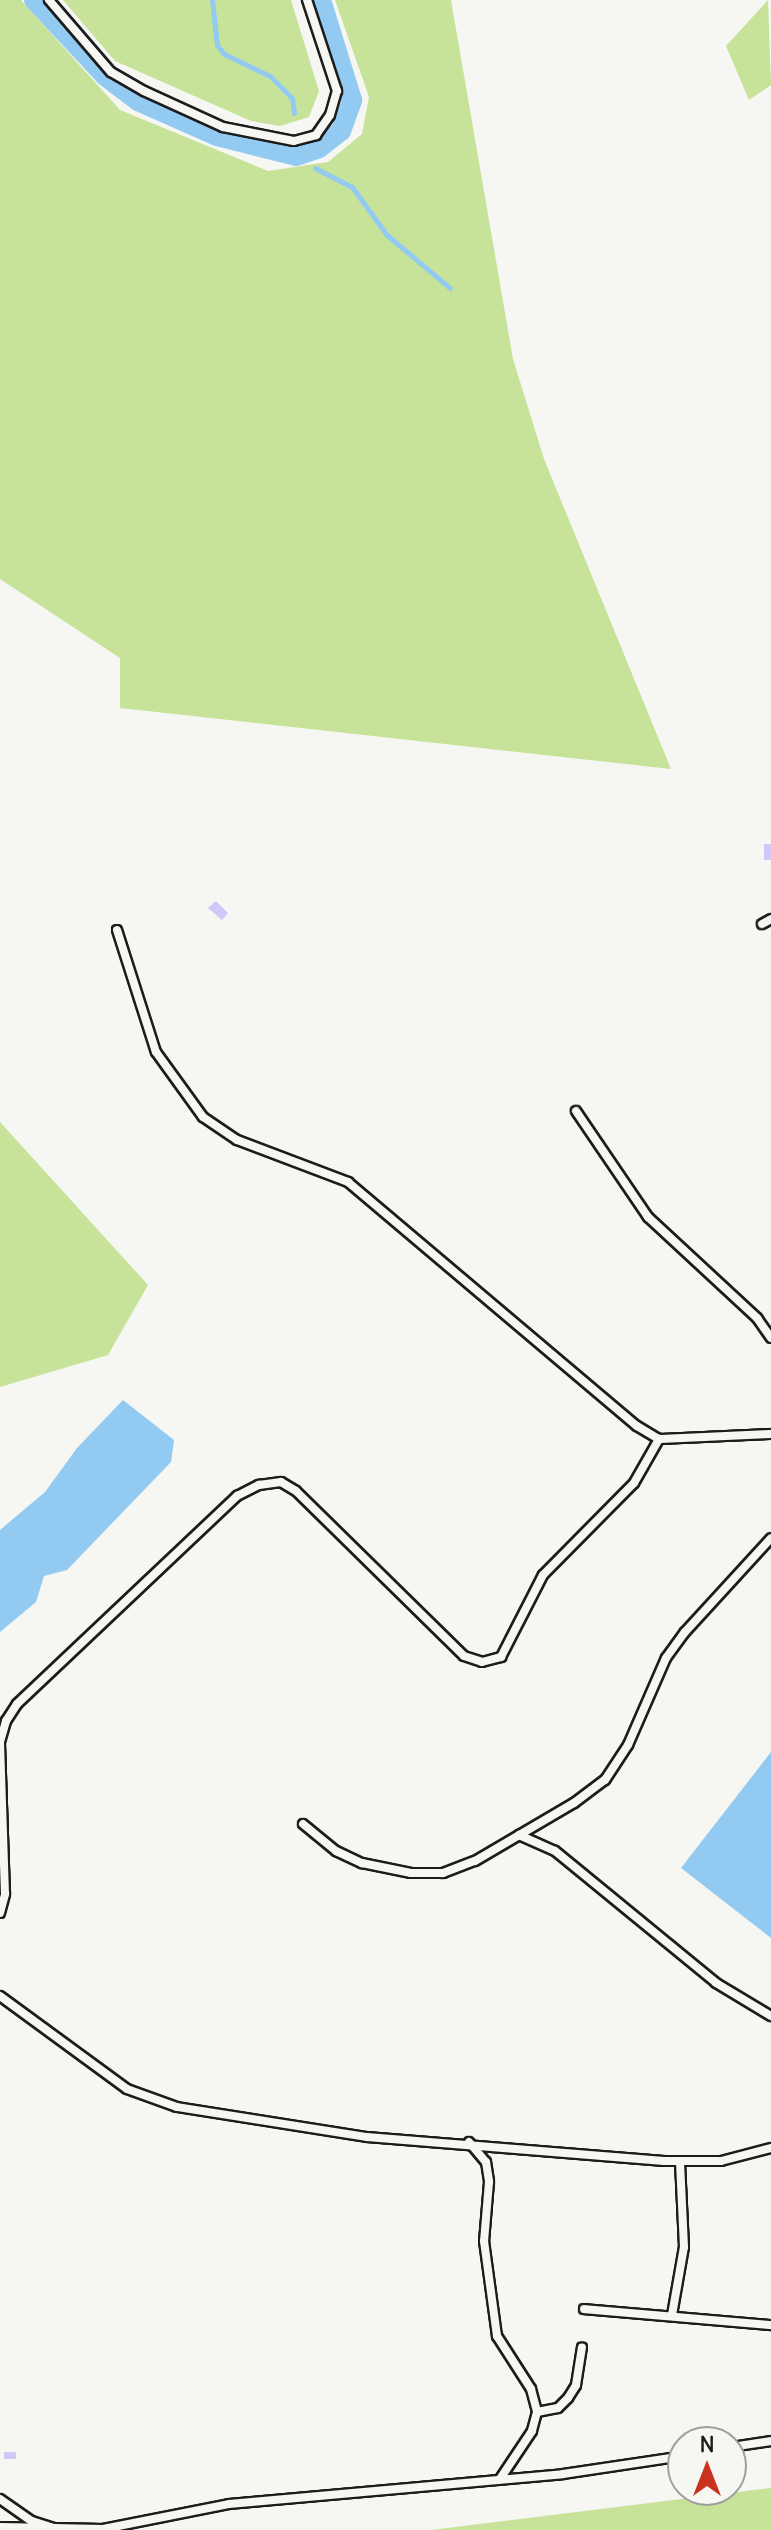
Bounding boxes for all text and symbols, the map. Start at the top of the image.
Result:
north arrow [667,2426,747,2506]
text: N [699,2430,715,2458]

